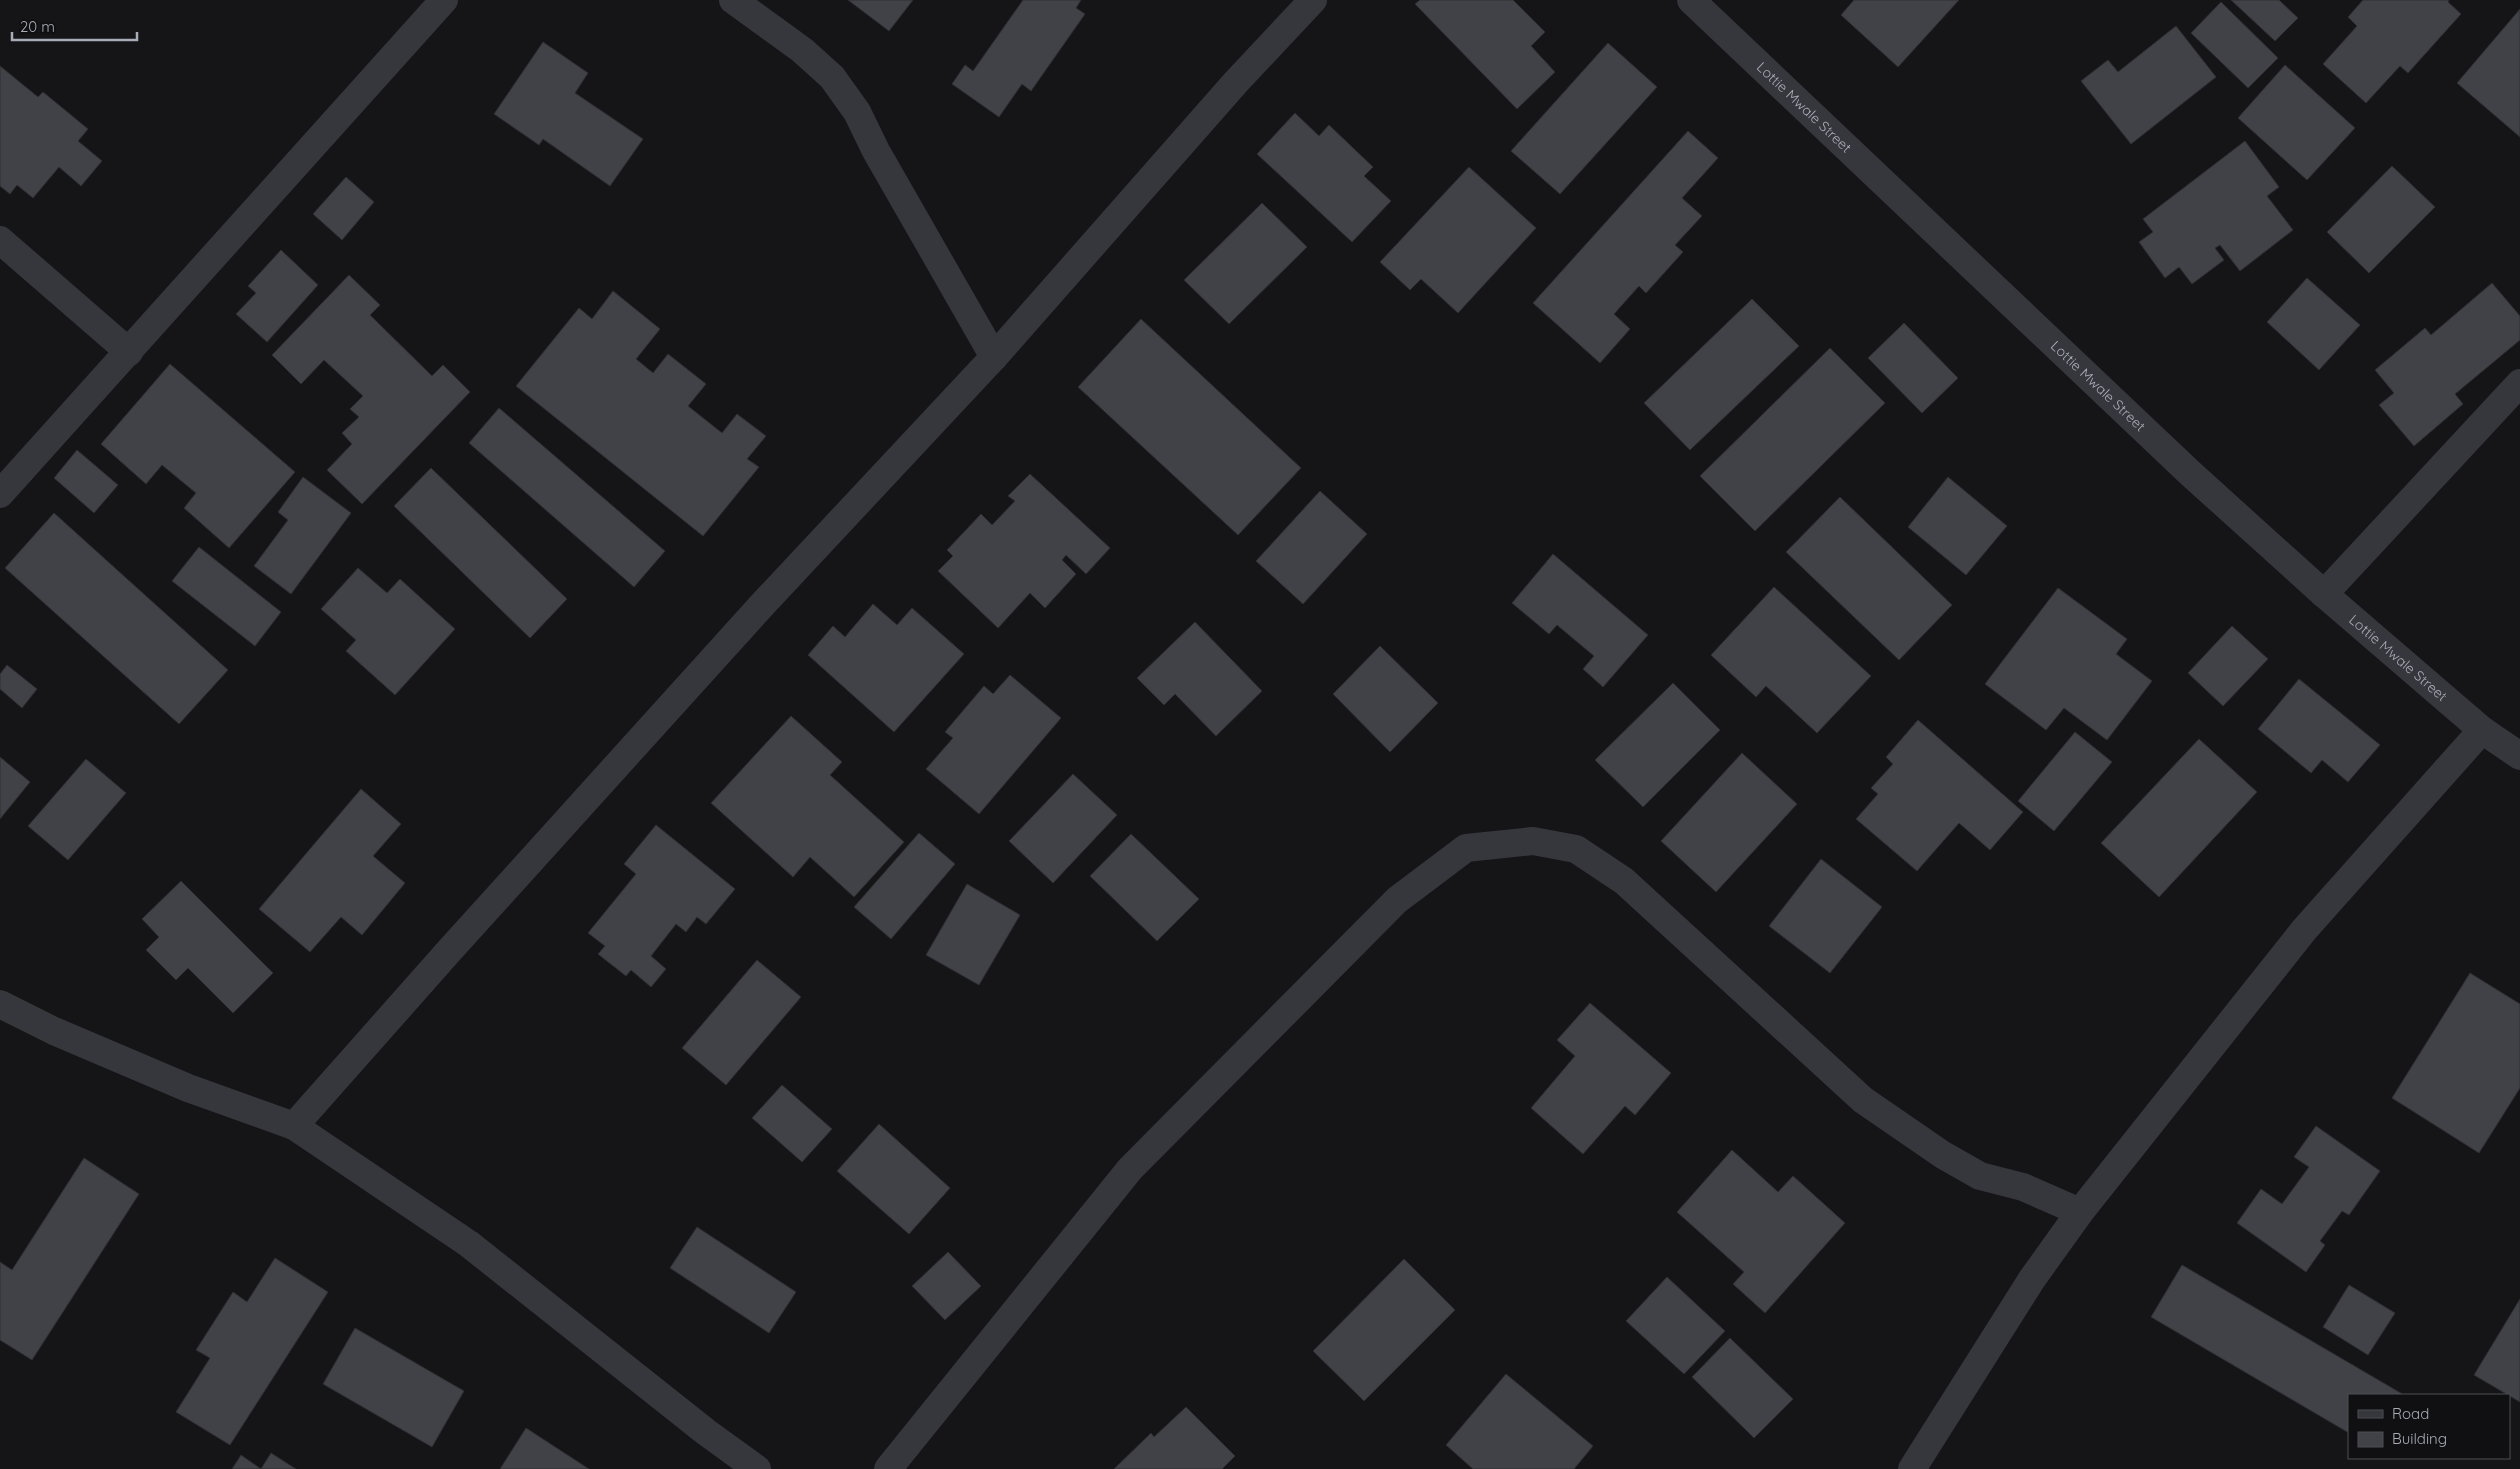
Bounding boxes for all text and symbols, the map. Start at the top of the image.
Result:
scale bar [12,10,138,42]
text: 20 m [20,17,55,36]
street label: Lottie Mwale Street [1753,58,1856,157]
street label: Lottie Mwale Street [2047,337,2150,435]
street label: Lottie Mwale Street [2345,611,2451,705]
legend [2348,1394,2510,1459]
text: Road [2392,1404,2429,1423]
text: Building [2392,1429,2447,1448]

